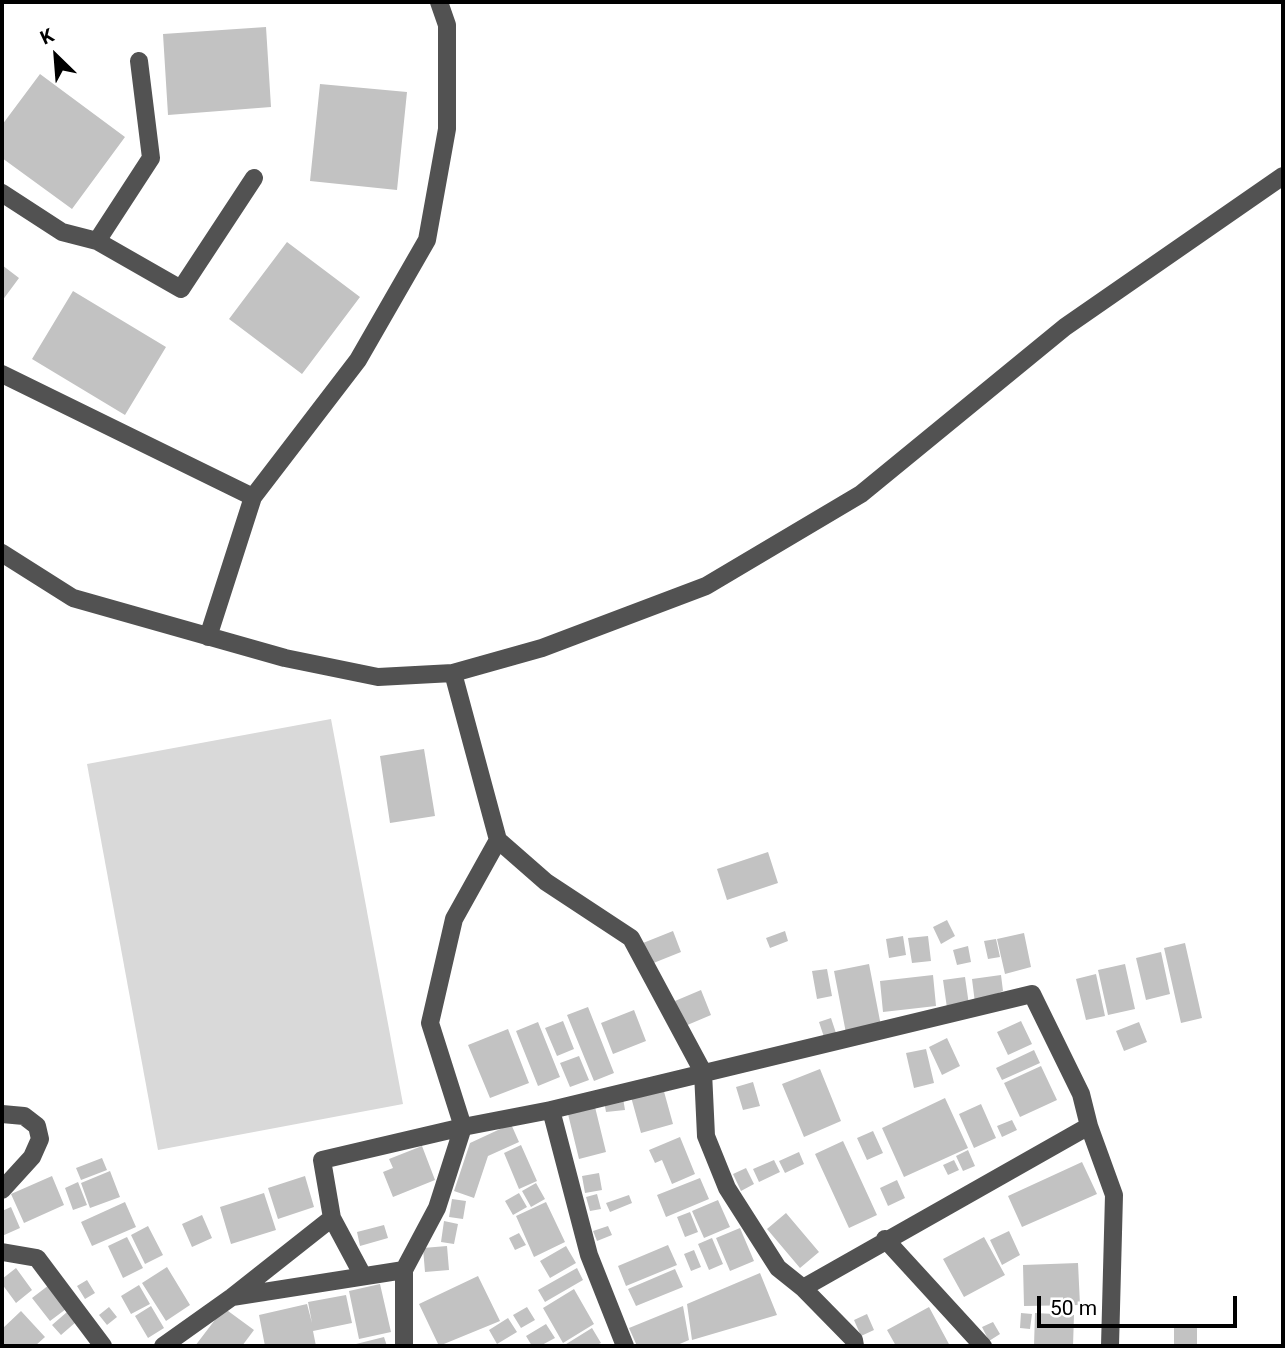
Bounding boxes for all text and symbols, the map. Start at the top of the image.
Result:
north arrow [21,21,91,91]
text: K [37,24,57,49]
scale bar [1040,1282,1240,1326]
text: 50 m [1050,1296,1097,1320]

